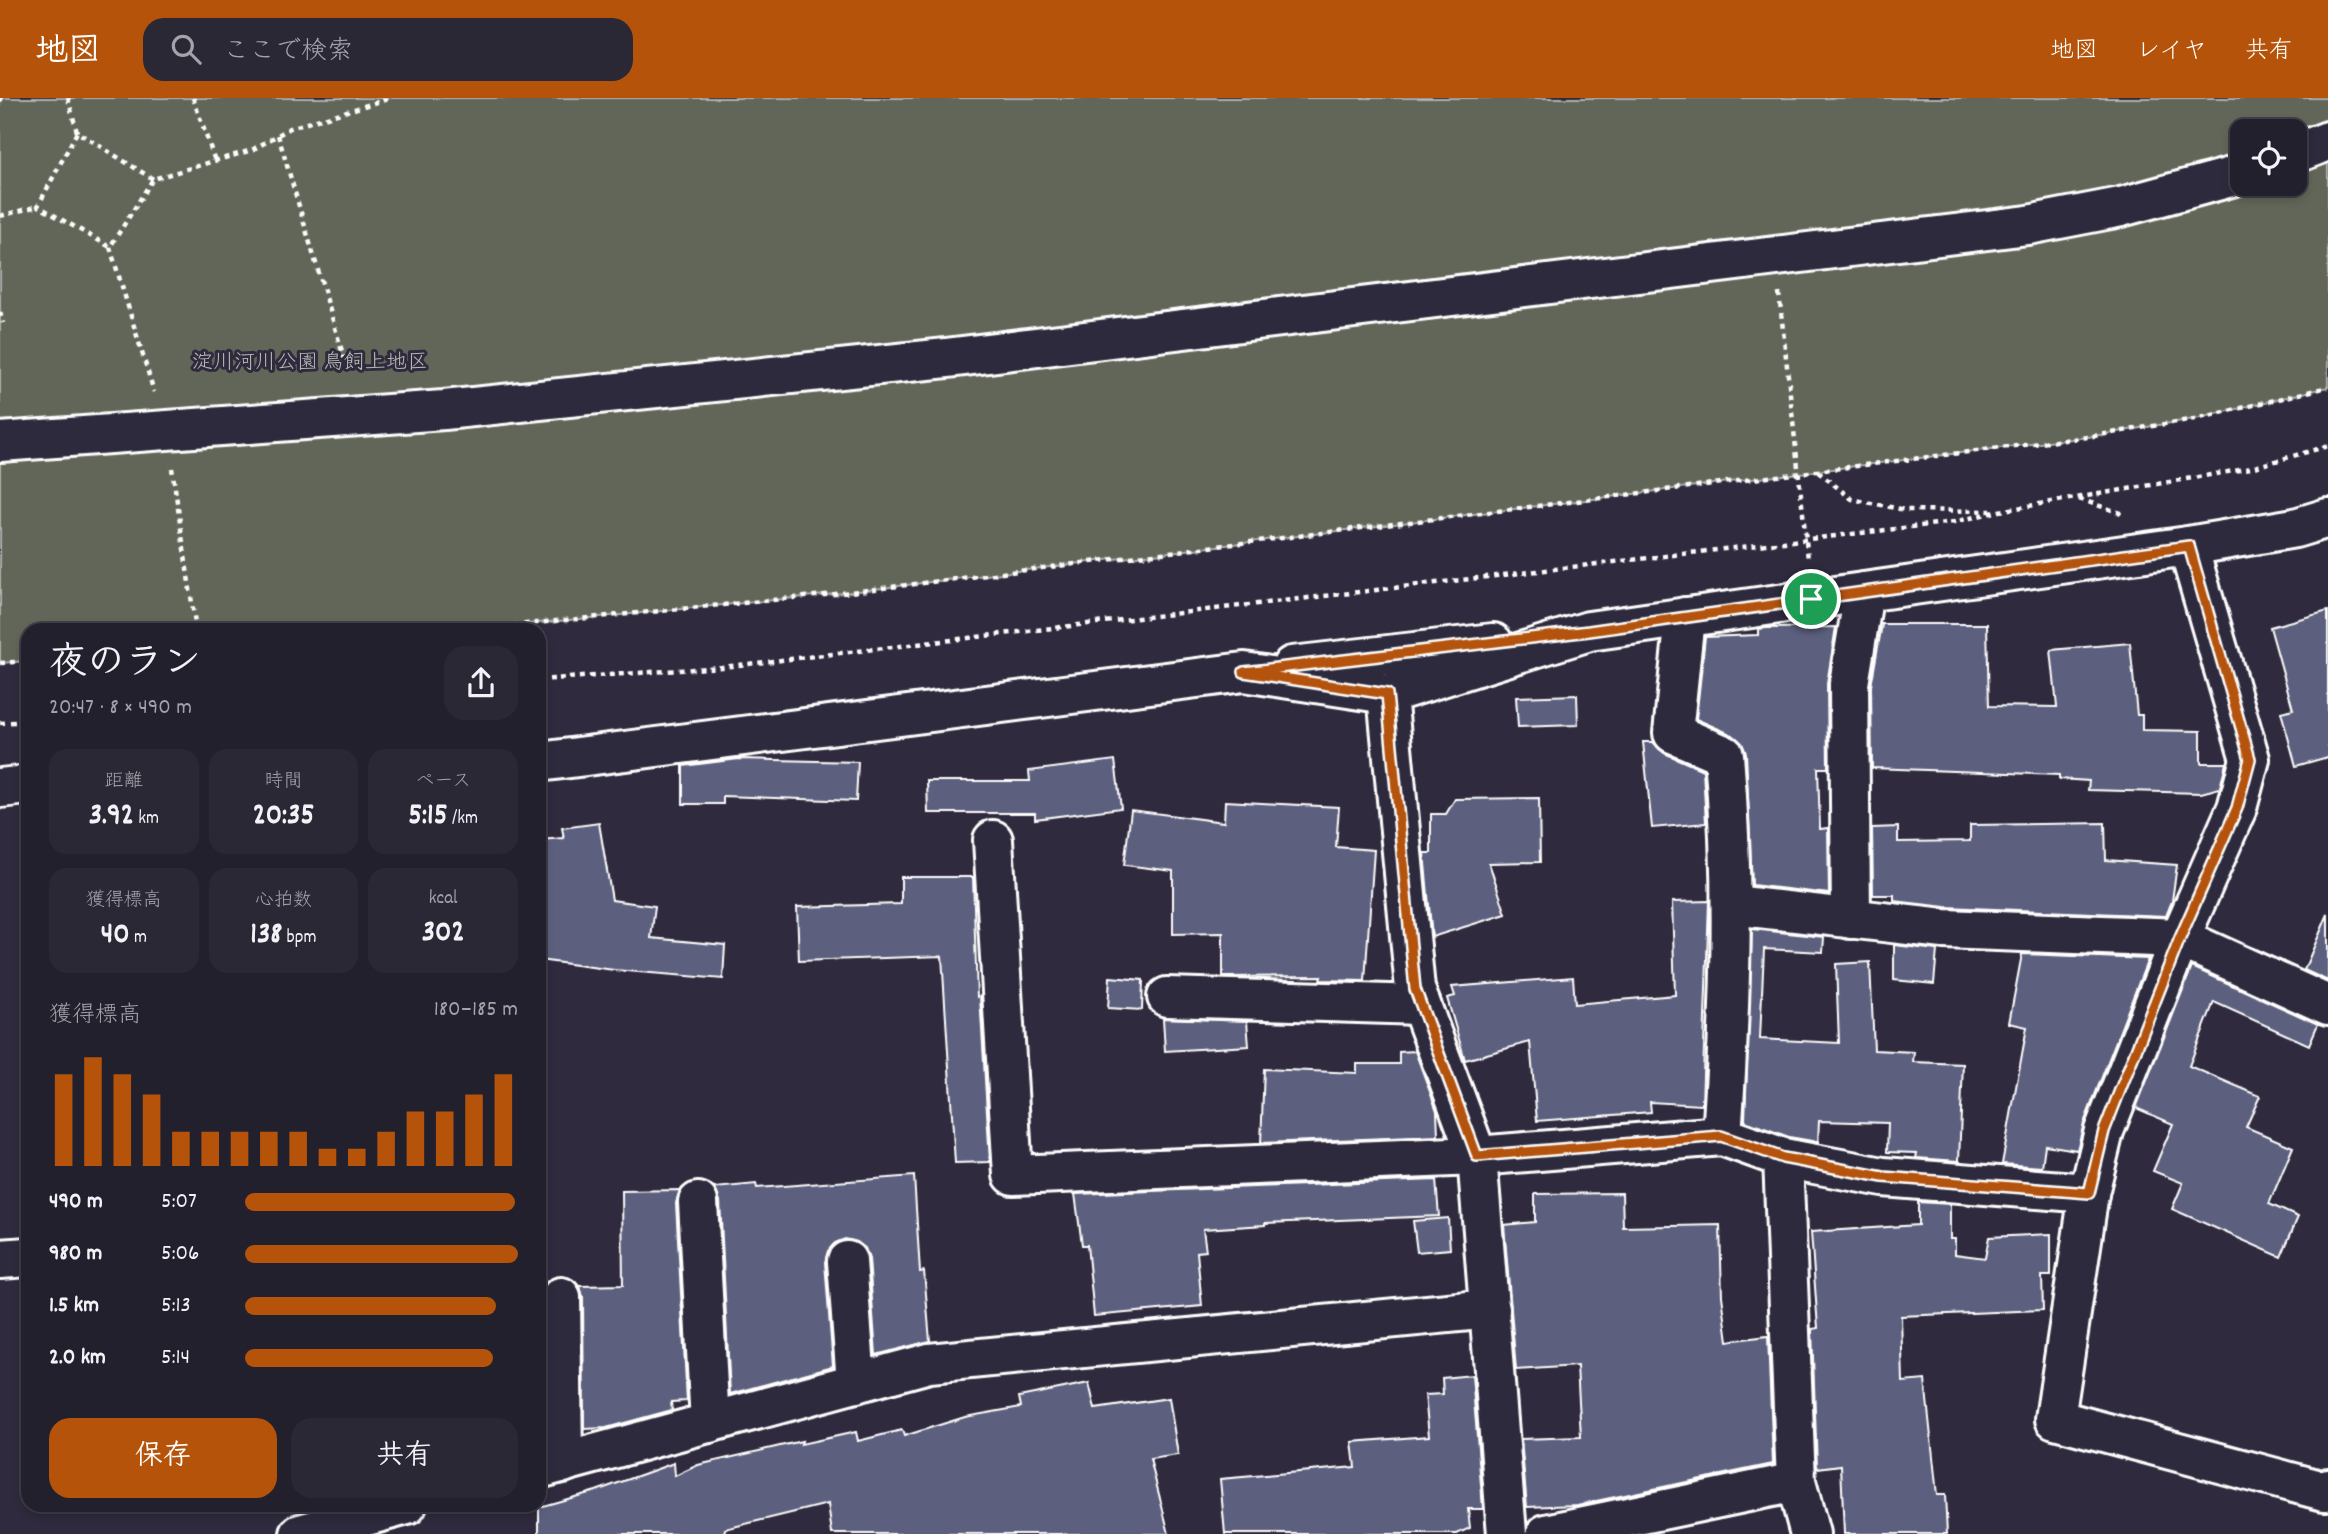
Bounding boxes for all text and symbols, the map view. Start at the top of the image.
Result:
search box [143,18,633,81]
text: 地図 [35,30,101,77]
icon: search [167,30,205,68]
text: ここで検索 [223,34,353,71]
text: 地図 [2050,35,2098,69]
text: レイヤ [2136,35,2207,69]
text: 共有 [2245,35,2293,69]
map controls [2230,119,2307,196]
button: locate [2230,119,2307,196]
park label: 淀川河川公園 鳥飼上地区 [192,349,428,379]
pin [1781,569,1841,629]
icon: arrive [1792,580,1830,618]
text: 夜のラン [49,638,201,693]
button: share [444,646,518,720]
text: 20:47 · 8 × 490 m [49,692,192,725]
text: 距離 [105,769,143,796]
text: 時間 [264,769,303,796]
text: ペース [415,769,471,796]
text: 3.92 [89,796,134,839]
text: 20:35 [253,796,314,839]
text: 5:15 [408,796,448,839]
text: km [134,806,159,833]
text: /km [448,806,478,833]
text: kcal [429,886,458,913]
text: 獲得標高 [86,888,162,915]
text: 心拍数 [255,888,312,915]
text: 302 [422,913,465,956]
text: 40 [101,915,130,958]
text: 138 [250,915,282,958]
text: m [130,925,147,952]
text: bpm [282,925,317,952]
text: 180–185 m [434,994,518,1027]
text: 獲得標高 [49,1000,141,1033]
text: 490 m [49,1186,103,1219]
text: 5:07 [161,1186,197,1219]
text: 980 m [49,1238,102,1271]
text: 5:06 [161,1238,199,1271]
text: 1.5 km [49,1290,99,1323]
text: 5:13 [161,1290,191,1323]
text: 2.0 km [49,1342,106,1375]
text: 5:14 [161,1342,190,1375]
button: 保存 [49,1418,277,1498]
button: 共有 [291,1418,518,1498]

